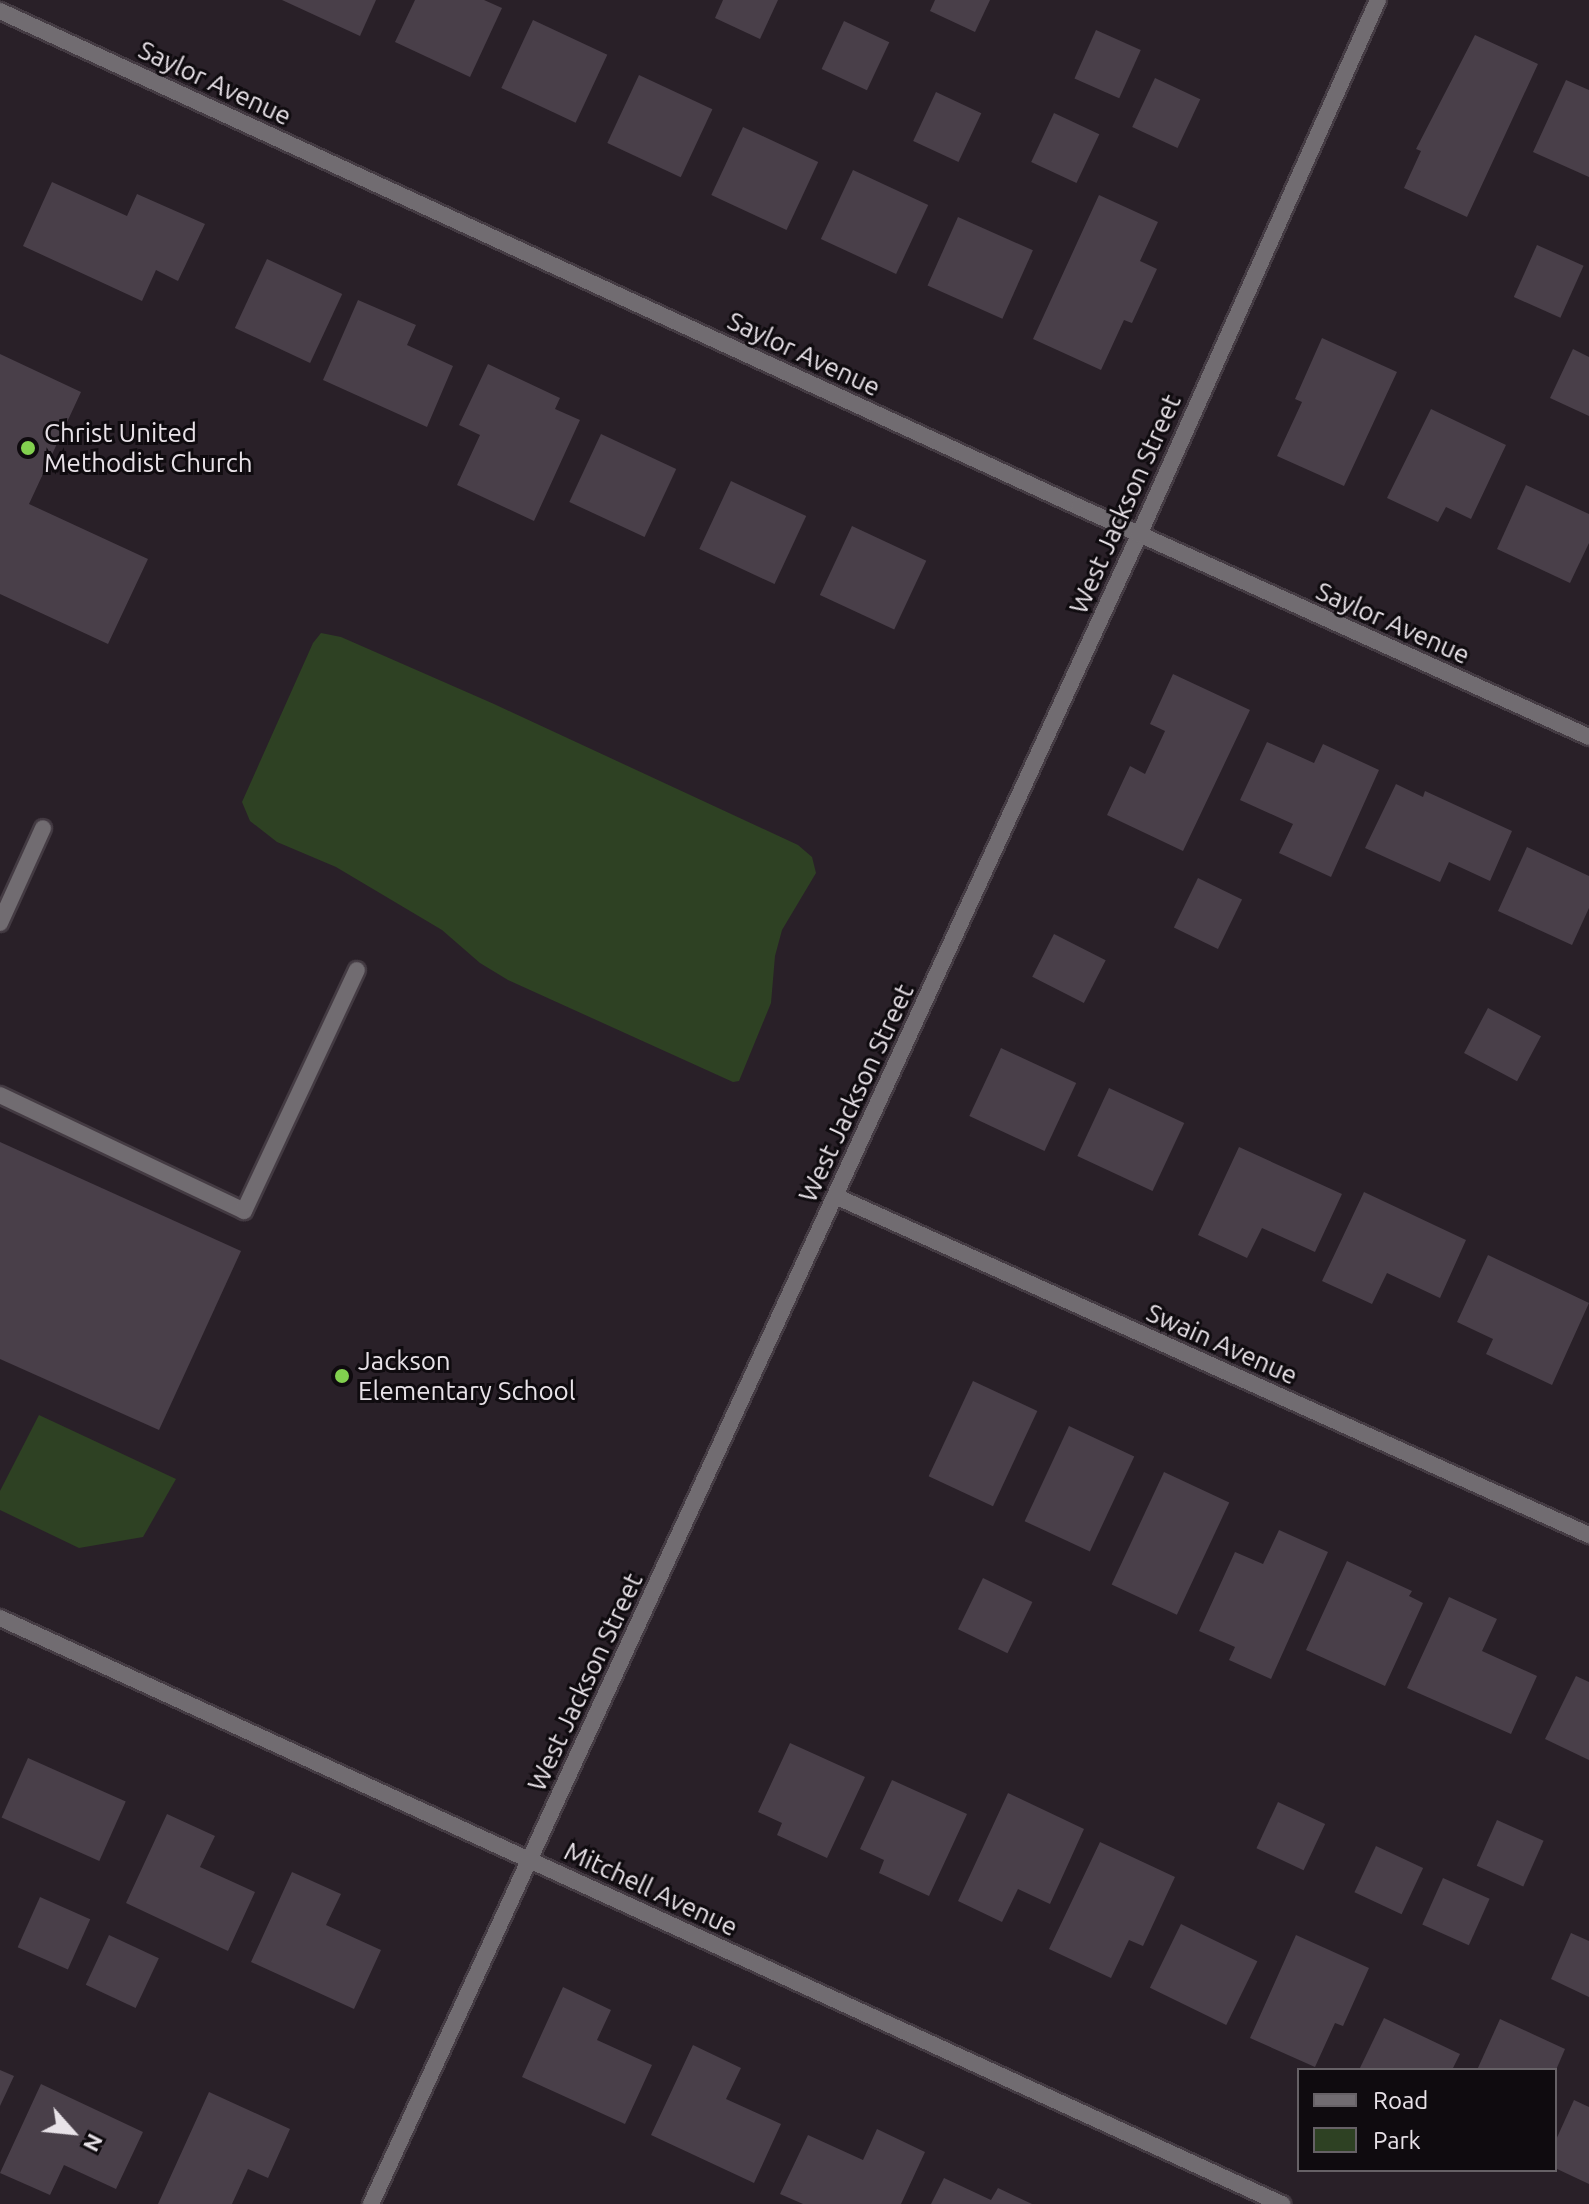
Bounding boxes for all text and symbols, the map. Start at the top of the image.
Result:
street label: Saylor Avenue [134,34,296,132]
street label: Saylor Avenue [723,305,885,403]
street label: West Jackson Street [1063,390,1187,618]
place label: Christ United Methodist Church [44,417,253,478]
marker: Christ United Methodist Church [19,439,37,457]
street label: Saylor Avenue [1311,575,1475,671]
street label: West Jackson Street [792,979,920,1207]
street label: Swain Avenue [1142,1297,1302,1391]
place label: Jackson Elementary School [358,1345,576,1406]
marker: Jackson Elementary School [333,1367,351,1385]
street label: West Jackson Street [521,1568,649,1796]
street label: Mitchell Avenue [559,1835,743,1943]
legend [1297,2068,1557,2172]
text: Road [1373,2087,1428,2114]
north arrow [32,2092,112,2172]
text: Park [1373,2127,1421,2154]
text: N [79,2130,109,2156]

